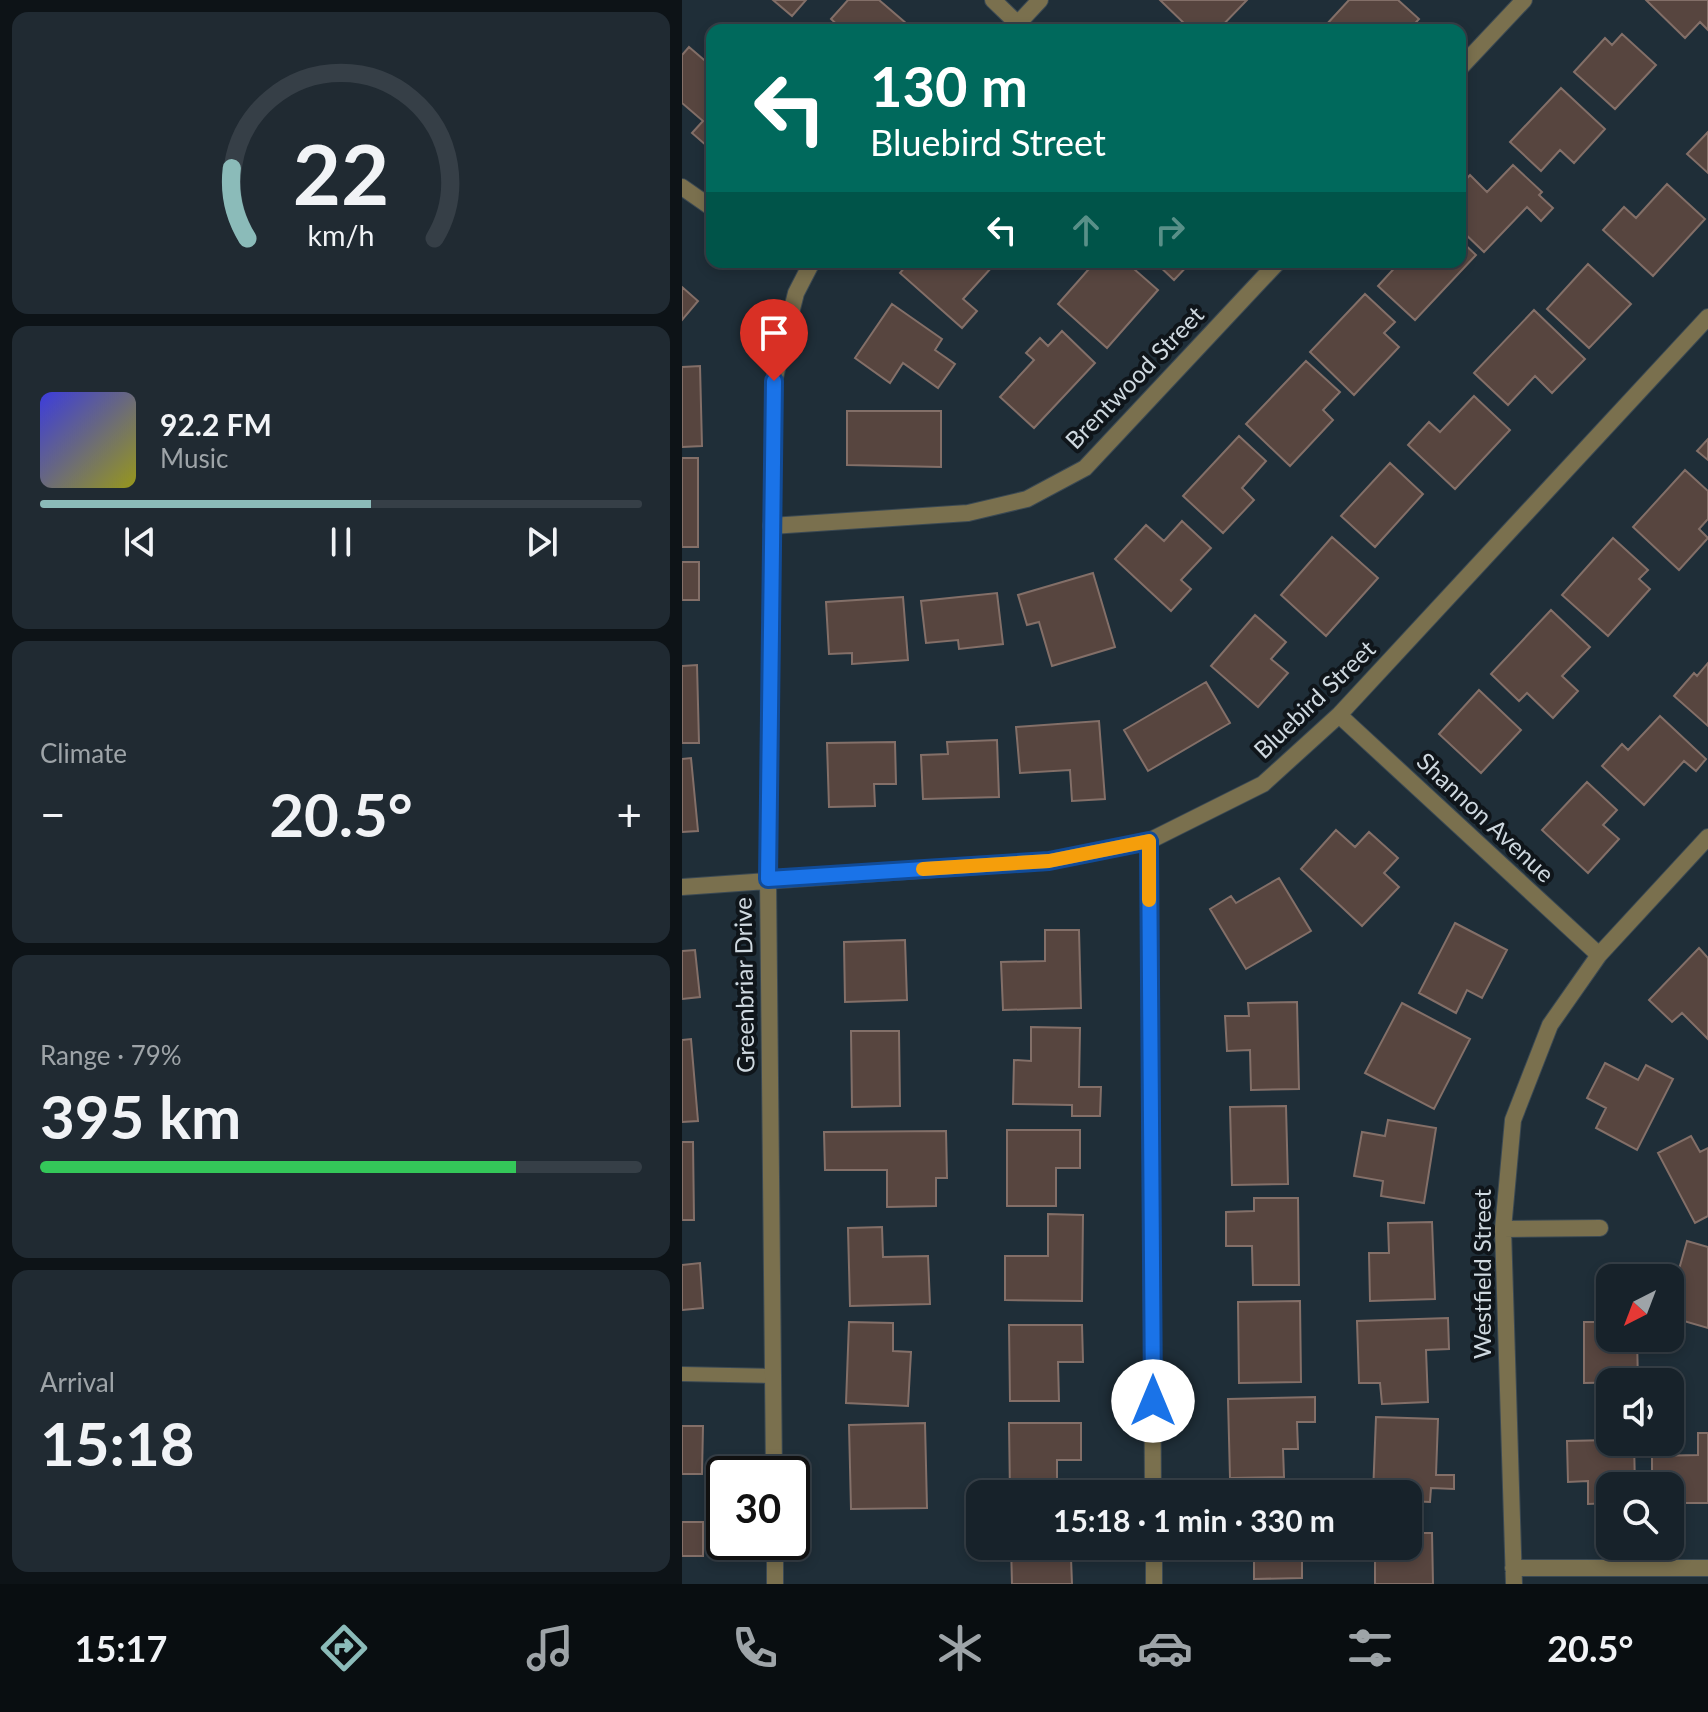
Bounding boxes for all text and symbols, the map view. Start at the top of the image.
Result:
text: 130 m [870,52,1028,119]
icon: left [738,56,842,160]
text: Bluebird Street [870,120,1106,164]
text: 22 [293,123,389,223]
icon: left [980,208,1024,252]
icon: ahead [1064,208,1108,252]
icon: right [1148,208,1192,252]
text: km/h [308,218,374,252]
pin [740,299,808,381]
street label: Brentwood Street [1059,299,1209,454]
icon: arrive [752,311,796,355]
text: 92.2 FM [160,406,272,442]
text: Music [160,442,228,474]
icon: previous [118,520,162,564]
icon: pause [319,520,363,564]
icon: next [520,520,564,564]
street label: Bluebird Street [1247,634,1381,764]
text: Climate [40,737,127,769]
street label: Shannon Avenue [1412,746,1561,888]
text: 20.5° [269,778,413,850]
text: − [40,788,66,840]
text: + [616,788,642,840]
street label: Greenbriar Drive [727,897,760,1073]
text: Range · 79% [40,1039,182,1071]
text: 395 km [40,1080,241,1152]
street label: Westfield Street [1467,1189,1496,1359]
north arrow [1596,1264,1684,1352]
map controls [1596,1264,1684,1560]
position arrow [1111,1359,1195,1443]
text: Arrival [40,1366,115,1398]
button: sound [1596,1368,1684,1456]
text: 15:18 [40,1407,195,1479]
speed limit sign: 30 [706,1456,810,1560]
button: search [1596,1472,1684,1560]
text: 15:18 · 1 min · 330 m [1053,1502,1335,1538]
icon: directions [316,1620,372,1676]
icon: music [522,1620,578,1676]
icon: phone [727,1620,783,1676]
icon: climate [932,1620,988,1676]
icon: car [1137,1620,1193,1676]
icon: filters [1342,1620,1398,1676]
text: 15:17 [75,1626,167,1670]
text: 20.5° [1547,1626,1633,1670]

